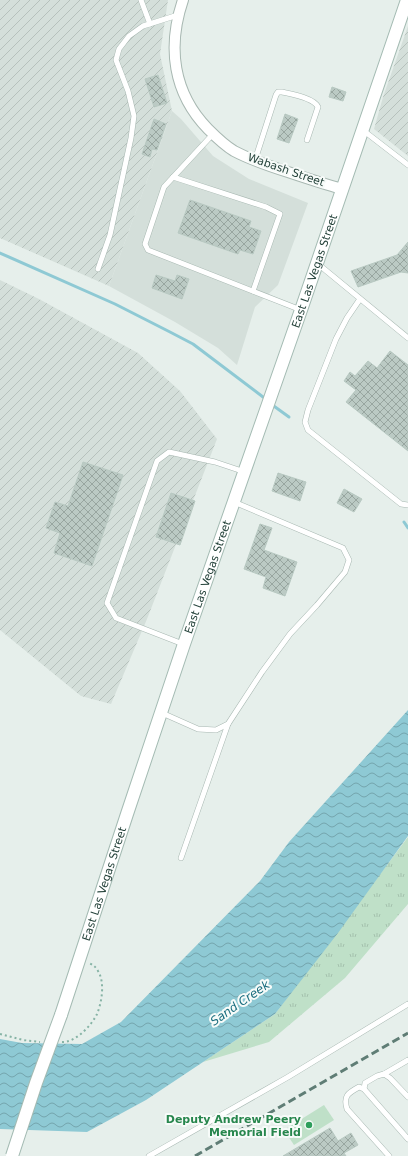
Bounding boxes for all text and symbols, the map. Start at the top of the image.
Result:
street label: Wabash Street [246,151,327,189]
street label: East Las Vegas Street [289,212,340,330]
street label: East Las Vegas Street [182,518,234,635]
street label: East Las Vegas Street [79,825,129,943]
water label: Sand Creek [208,977,273,1029]
place label: Deputy Andrew Peery Memorial Field [166,1113,301,1139]
marker: Deputy Andrew Peery Memorial Field [304,1120,314,1130]

